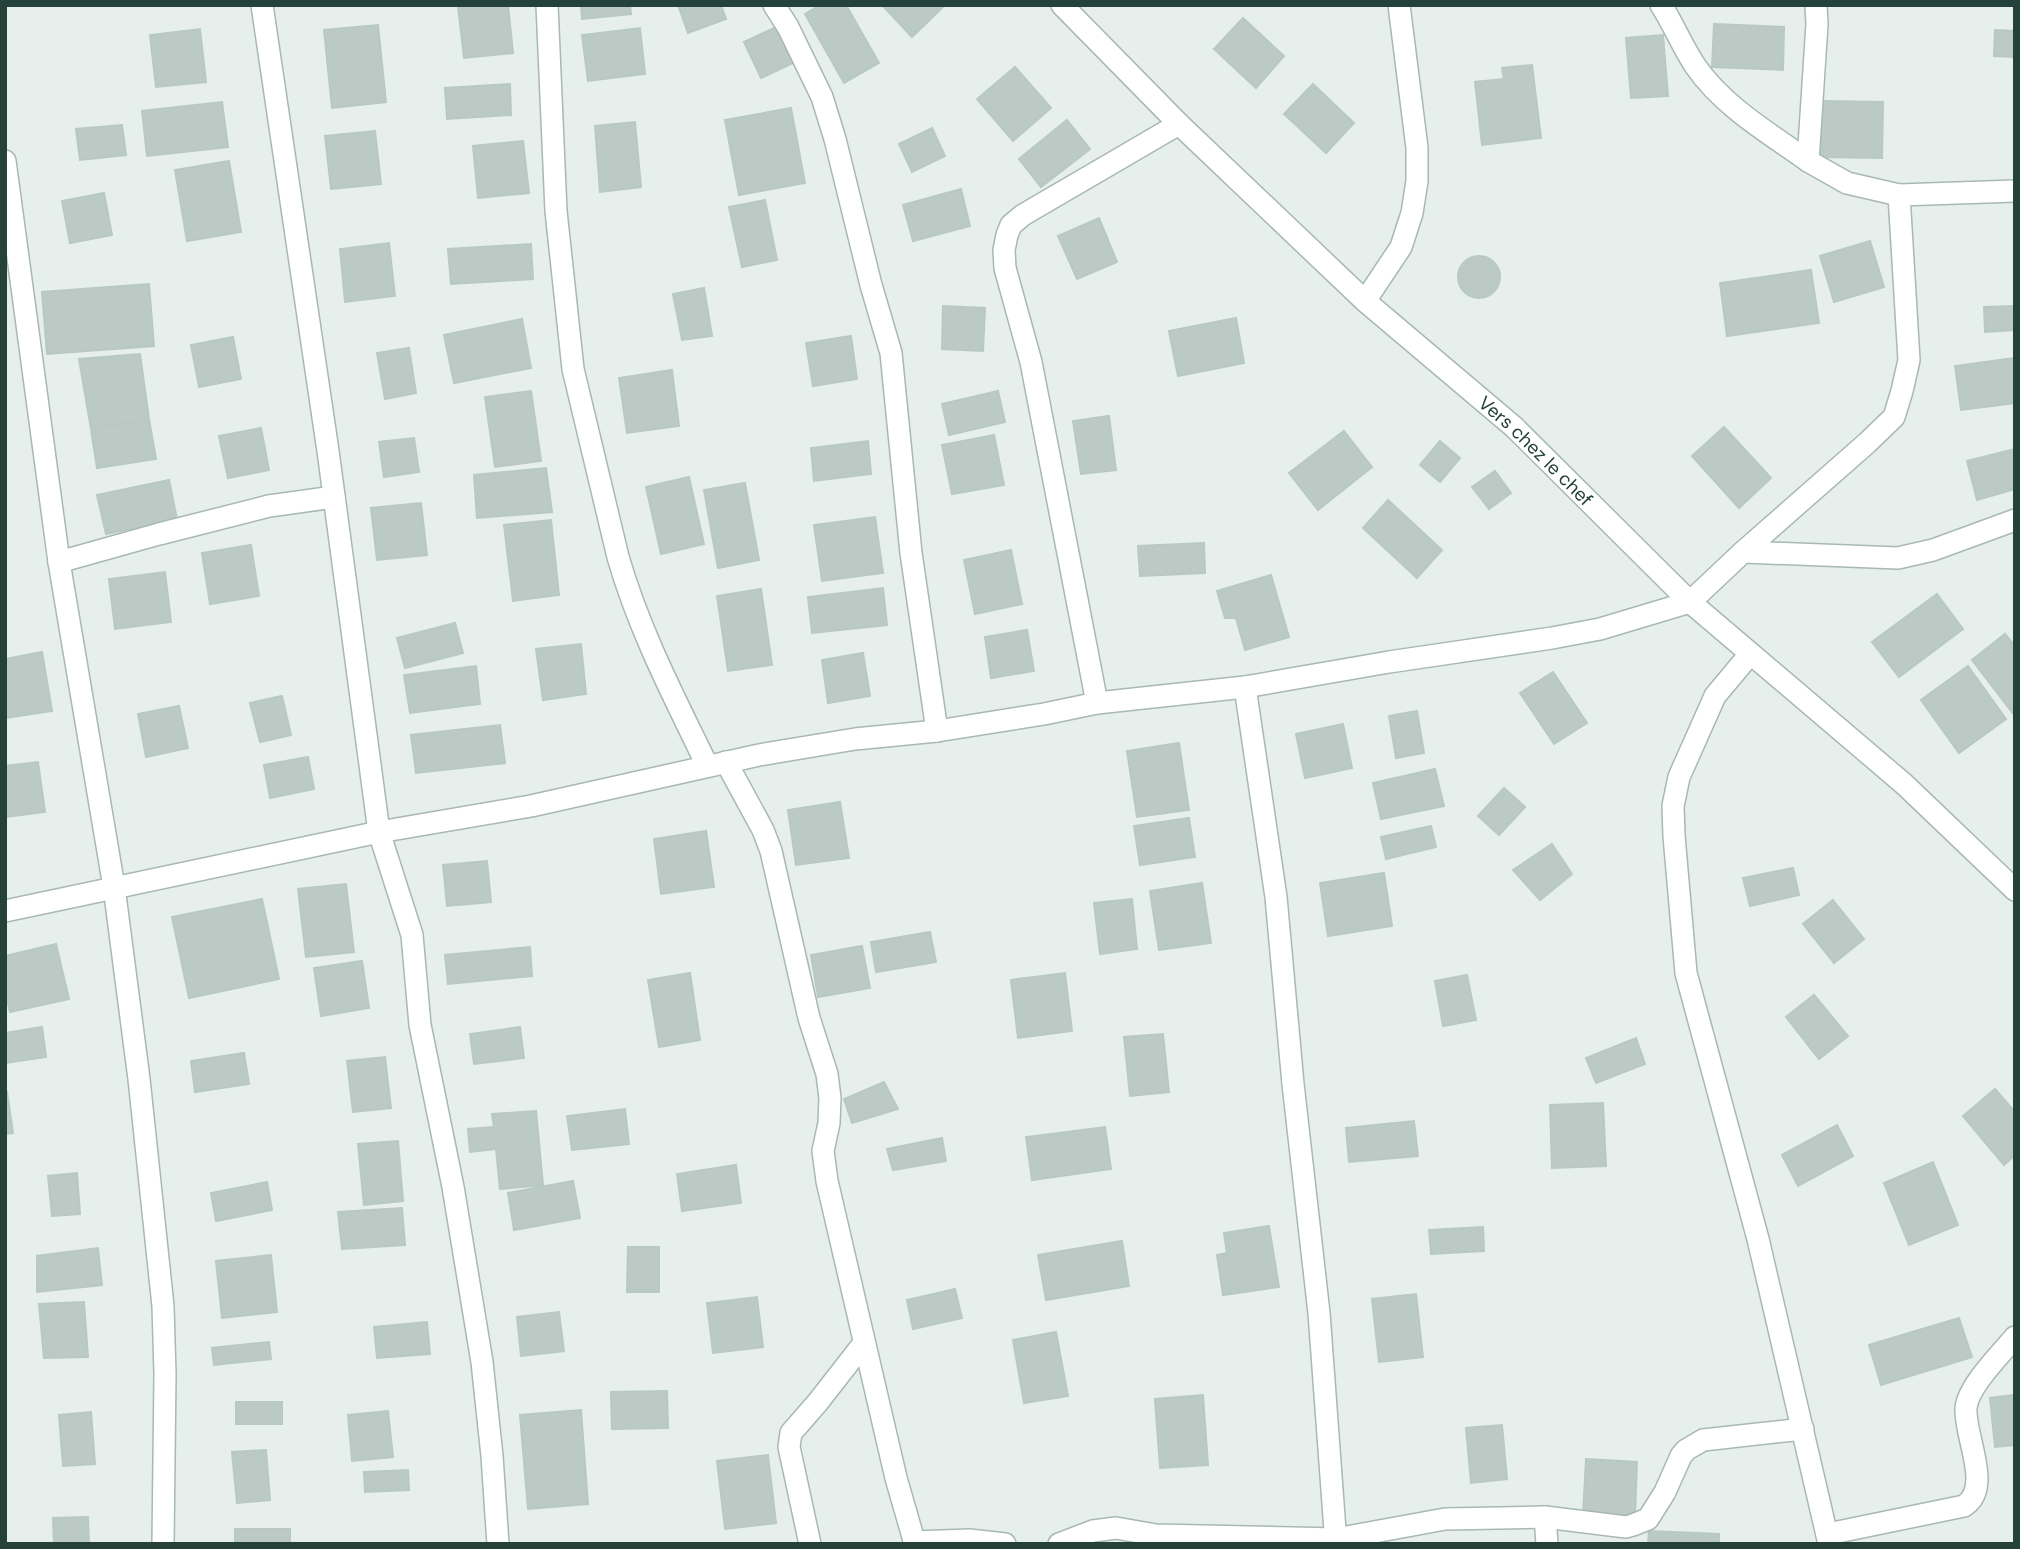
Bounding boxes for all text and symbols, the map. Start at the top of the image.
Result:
street label: Vers chez le chef [1473,390,1598,512]

